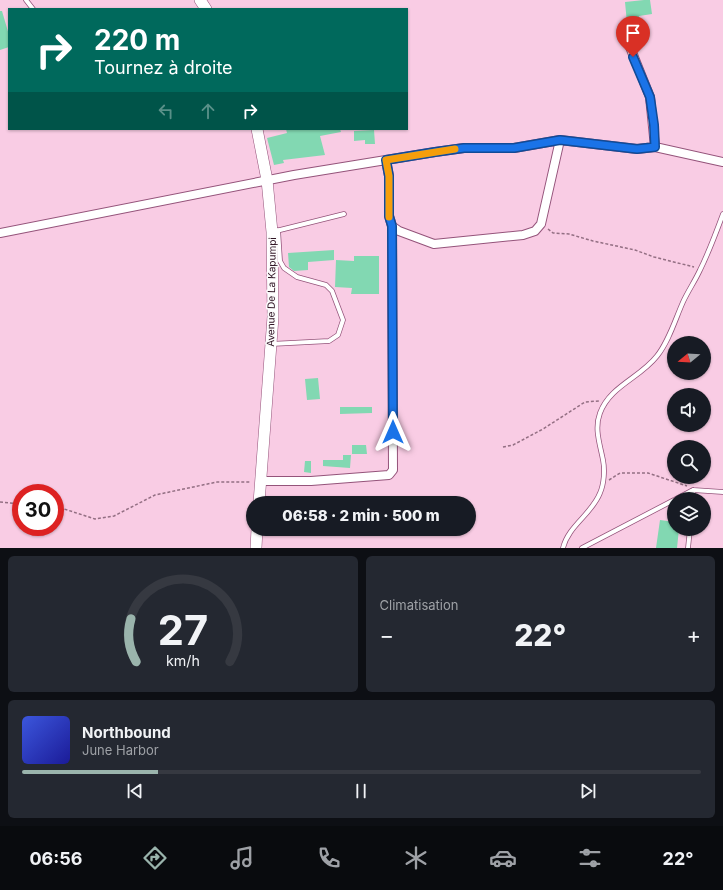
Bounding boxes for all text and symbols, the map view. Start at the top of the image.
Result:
pin [616,16,650,57]
icon: arrive [622,22,644,44]
text: 220 m [94,23,180,57]
icon: right [28,24,80,76]
text: Tournez à droite [94,57,233,78]
icon: left [155,100,177,122]
icon: ahead [197,100,219,122]
icon: right [239,100,261,122]
street label: Avenue De La Kapumpi [264,237,278,347]
north arrow [667,336,711,380]
map controls [667,336,711,536]
button: sound [667,388,711,432]
position arrow [372,411,414,453]
button: search [667,440,711,484]
speed limit sign: 30 [12,484,64,536]
button: layers [667,492,711,536]
text: 06:58 · 2 min · 500 m [282,506,440,525]
text: Climatisation [380,597,458,613]
text: 27 [158,605,208,655]
text: 22° [514,617,566,653]
text: − [380,622,394,648]
text: + [686,622,701,648]
text: km/h [166,652,200,669]
text: Northbound [82,723,171,742]
text: June Harbor [82,742,159,758]
icon: previous [124,780,146,802]
icon: pause [350,780,372,802]
icon: next [577,780,599,802]
icon: directions [141,844,169,872]
icon: music [228,844,256,872]
icon: phone [315,844,343,872]
icon: climate [402,844,430,872]
icon: car [489,844,517,872]
icon: filters [576,844,604,872]
text: 06:56 [29,848,82,869]
text: 22° [663,848,694,869]

